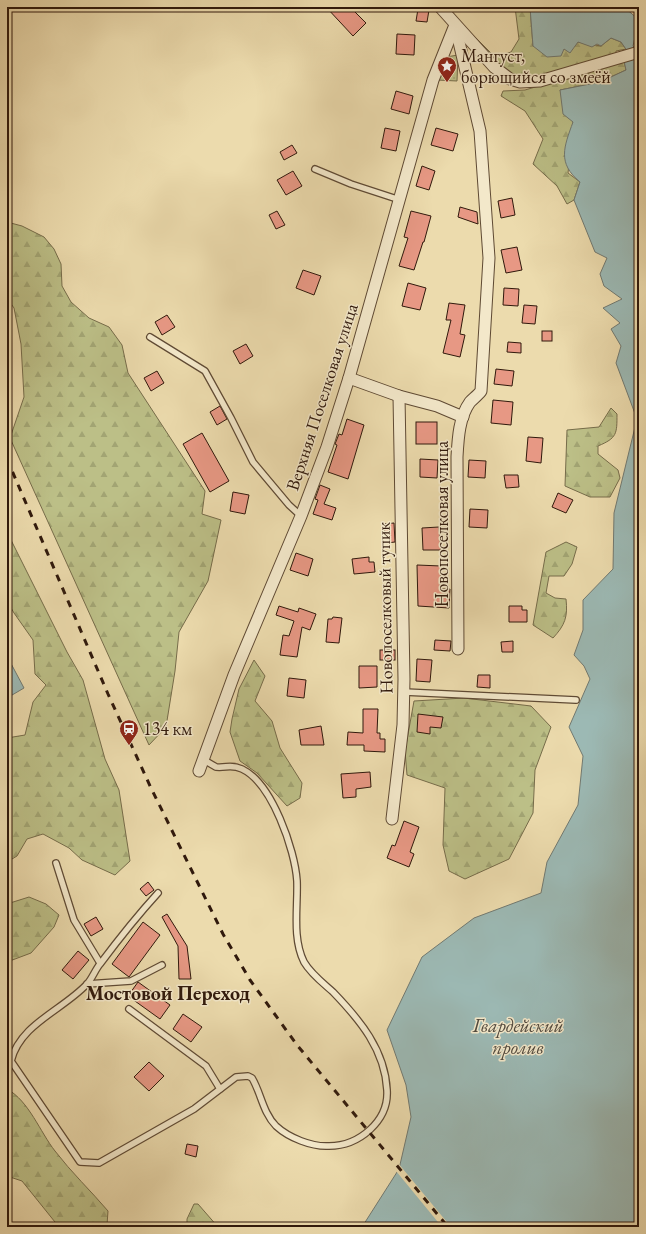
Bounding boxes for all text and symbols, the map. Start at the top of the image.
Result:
place label: Мангуст, борющийся со змеёй [461,44,611,88]
place icon: Мангуст, борющийся со змеёй [436,55,458,83]
street label: Верхняя Поселковая улица [280,300,363,493]
street label: Новопоселковая улица [430,440,453,607]
street label: Новопоселковый тупик [371,521,397,694]
place label: 134 км [143,717,193,740]
station icon: 134 км [118,718,140,746]
district label: Мостовой Переход [86,980,251,1006]
water label: Гвардейский пролив [472,1013,564,1060]

